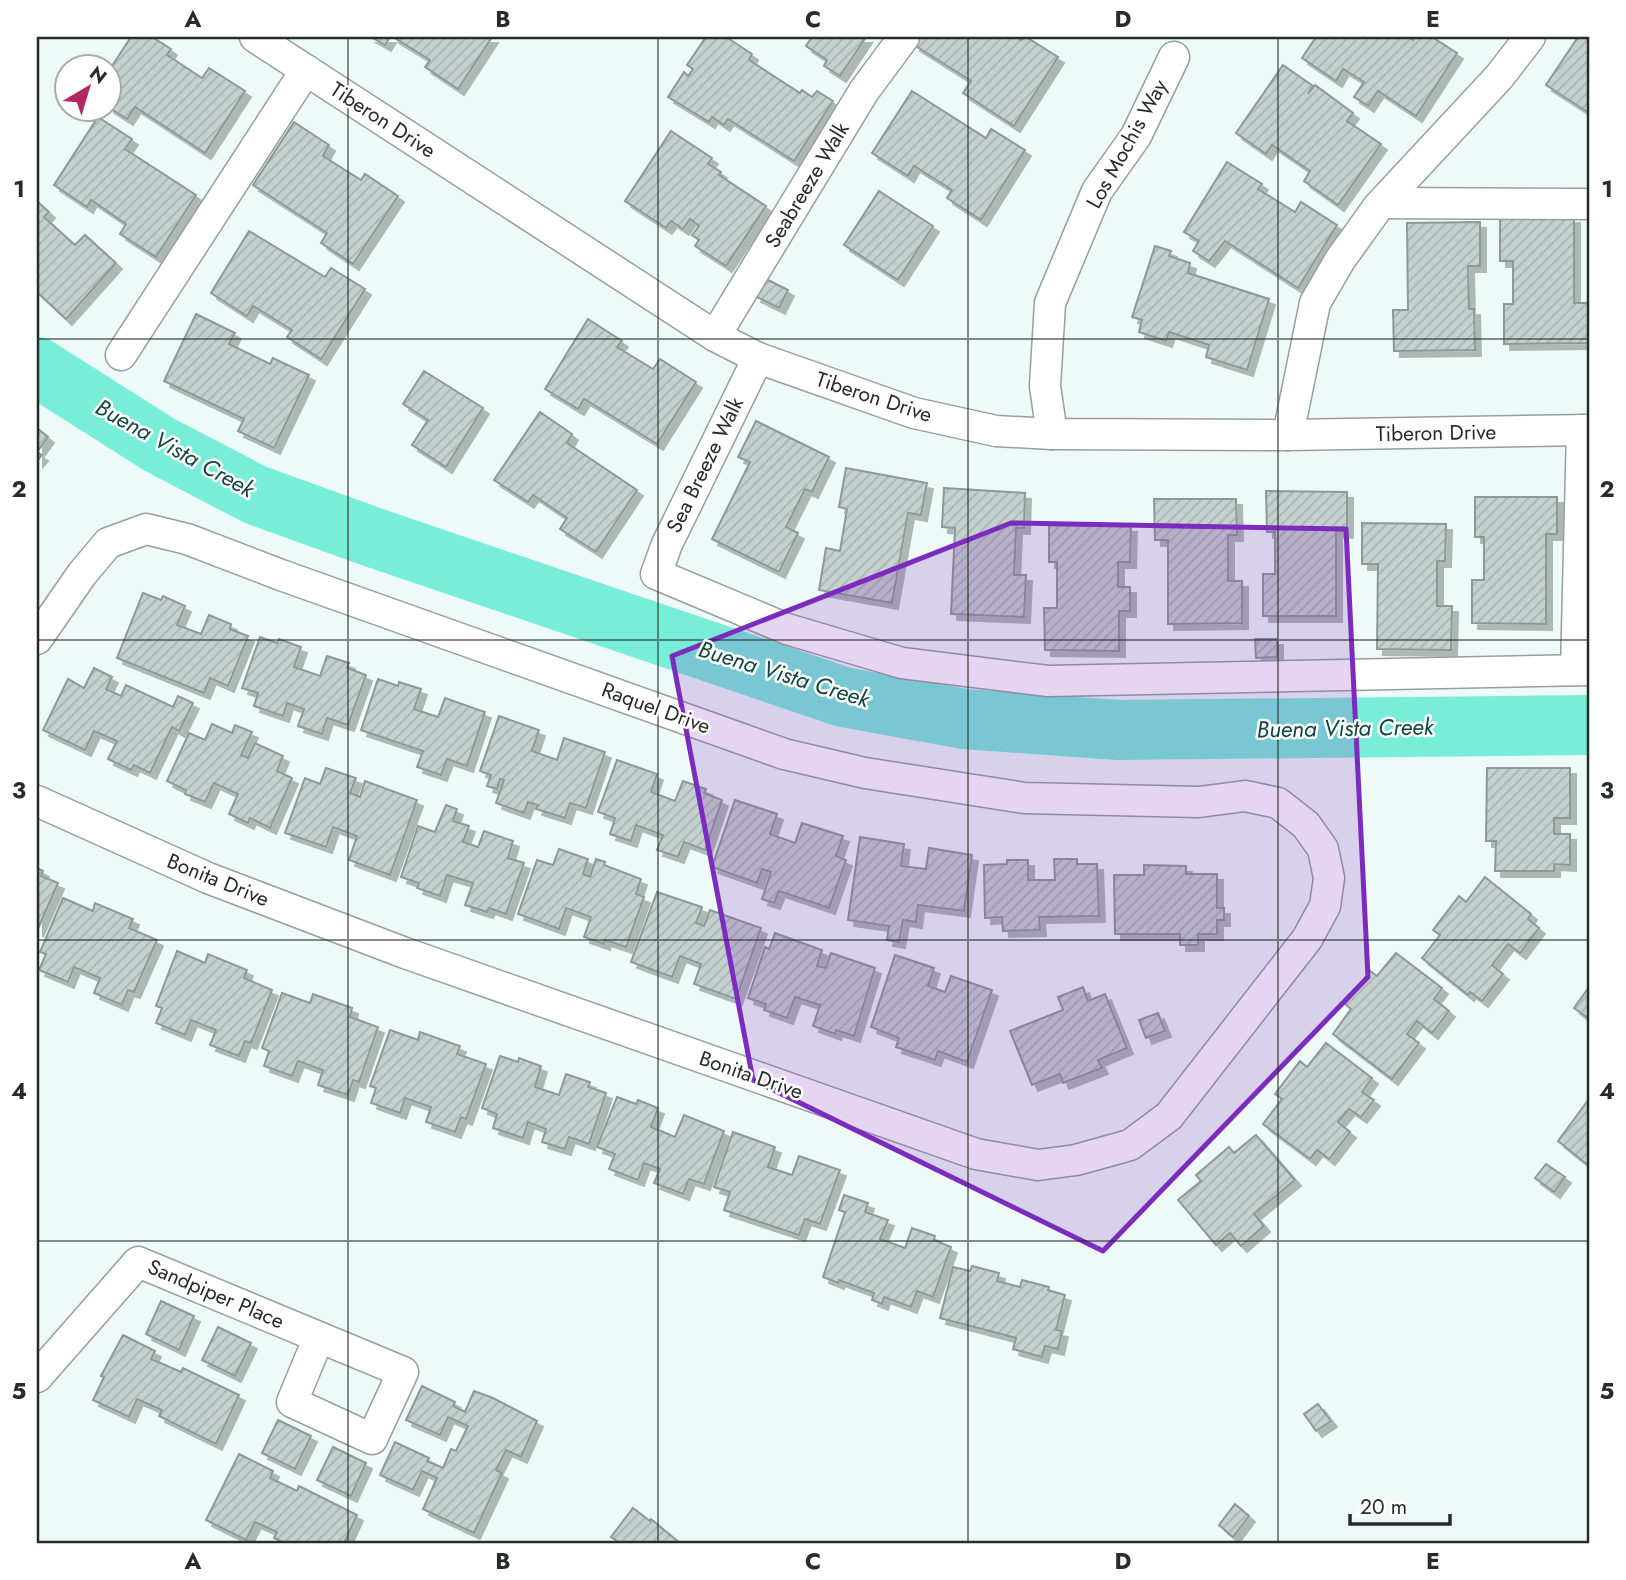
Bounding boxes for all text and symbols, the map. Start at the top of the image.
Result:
text: A [184,2,202,36]
text: B [495,2,511,36]
text: C [805,2,821,36]
text: D [1115,2,1132,36]
text: E [1426,2,1440,36]
north arrow [52,52,122,122]
text: N [84,60,112,90]
street label: Los Mochis Way [1079,73,1175,214]
street label: Tiberon Drive [324,75,442,165]
street label: Seabreeze Walk [758,116,857,254]
text: 1 [13,172,25,206]
text: 1 [1601,172,1613,206]
street label: Tiberon Drive [812,364,936,430]
water label: Buena Vista Creek [89,390,262,506]
street label: Sea Breeze Walk [659,391,751,538]
street label: Tiberon Drive [1376,417,1497,449]
text: 2 [11,472,27,506]
text: 2 [1599,472,1615,506]
water label: Buena Vista Creek [694,632,875,716]
street label: Raquel Drive [598,674,715,742]
water label: Buena Vista Creek [1256,709,1435,747]
text: 3 [12,773,26,807]
text: 3 [1600,773,1614,807]
street label: Bonita Drive [162,846,274,914]
street label: Bonita Drive [695,1043,807,1107]
text: 4 [11,1074,27,1108]
text: 4 [1599,1074,1615,1108]
street label: Sandpiper Place [143,1252,289,1336]
text: 5 [12,1374,26,1408]
text: 5 [1600,1374,1614,1408]
scale bar [1350,1482,1449,1526]
text: 20 m [1360,1492,1407,1522]
text: A [184,1544,202,1578]
text: B [495,1544,511,1578]
text: C [805,1544,821,1578]
text: D [1115,1544,1132,1578]
text: E [1426,1544,1440,1578]

